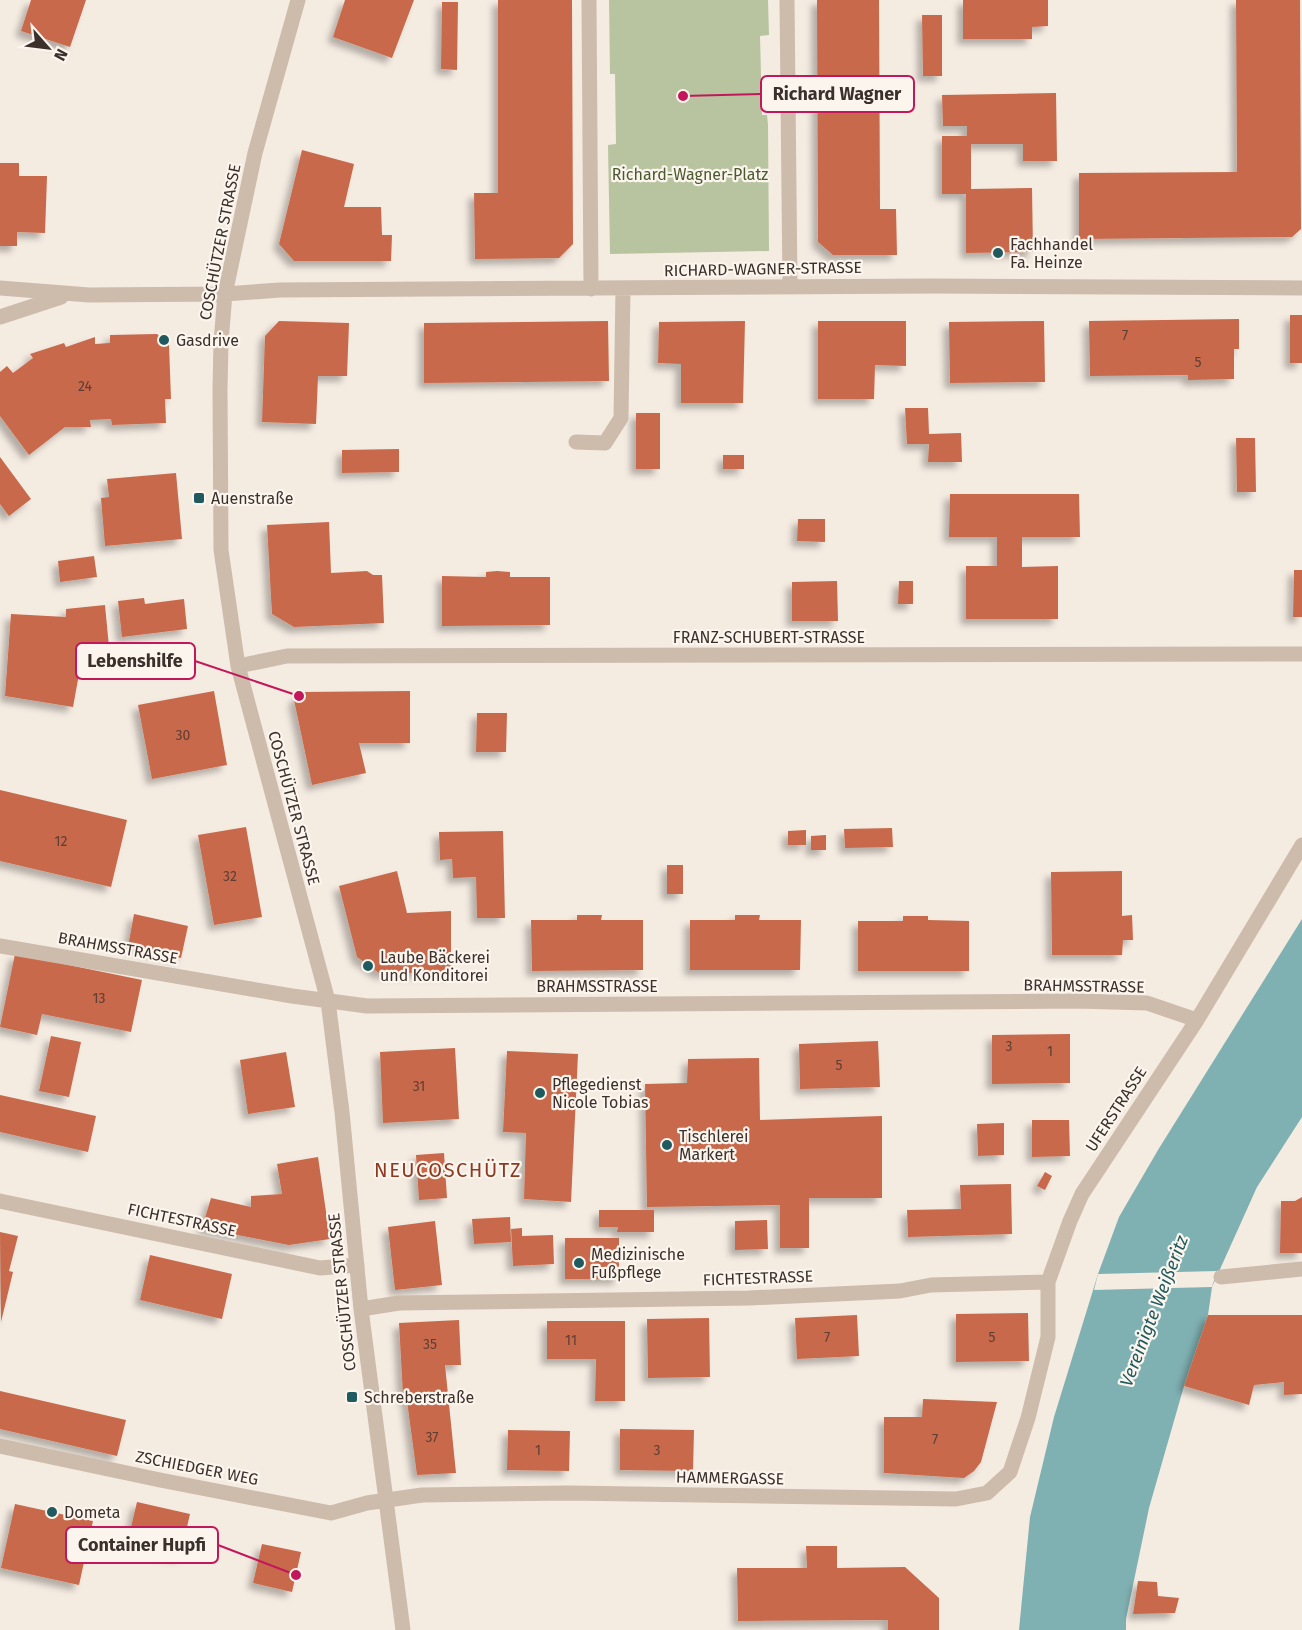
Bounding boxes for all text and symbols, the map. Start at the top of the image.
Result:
north arrow [18,18,78,78]
text: N [50,46,72,64]
callout: Richard Wagner [761,76,914,112]
text: Richard Wagner [773,83,902,105]
street label: COSCHÜTZER STRASSE [196,162,244,322]
park label: Richard-Wagner-Platz [612,165,768,184]
place label: Fachhandel Fa. Heinze [1010,235,1093,272]
marker: Fachhandel Fa. Heinze [991,246,1005,260]
street label: RICHARD-WAGNER-STRASSE [664,258,862,280]
house number: 7 [1122,327,1128,344]
place label: Gasdrive [176,331,239,350]
marker: Gasdrive [157,333,171,347]
house number: 5 [1194,354,1202,371]
house number: 24 [78,378,93,395]
place label: Auenstraße [211,489,293,508]
marker: Auenstraße [192,491,206,505]
street label: FRANZ-SCHUBERT-STRASSE [673,628,865,647]
callout: Lebenshilfe [76,643,195,679]
text: Lebenshilfe [87,650,183,672]
house number: 30 [176,727,191,744]
street label: COSCHÜTZER STRASSE [264,729,324,887]
house number: 12 [55,833,68,850]
house number: 32 [223,868,237,885]
street label: BRAHMSSTRASSE [57,928,179,968]
place label: Laube Bäckerei und Konditorei [380,948,490,985]
marker: Laube Bäckerei und Konditorei [361,959,375,973]
street label: BRAHMSSTRASSE [1023,975,1145,997]
street label: BRAHMSSTRASSE [536,977,658,996]
house number: 13 [92,990,106,1007]
house number: 3 [1006,1038,1013,1055]
house number: 1 [1047,1043,1053,1060]
house number: 5 [835,1057,843,1074]
street label: UFERSTRASSE [1081,1063,1151,1155]
place label: Pflegedienst Nicole Tobias [552,1075,648,1112]
house number: 31 [413,1078,425,1095]
marker: Pflegedienst Nicole Tobias [533,1086,547,1100]
place label: Tischlerei Markert [679,1127,749,1164]
marker: Tischlerei Markert [660,1138,674,1152]
district label: NEUCOSCHÜTZ [374,1158,522,1182]
street label: FICHTESTRASSE [126,1199,238,1241]
street label: COSCHÜTZER STRASSE [324,1212,360,1372]
water label: Vereinigte Weißeritz [1115,1232,1193,1390]
place label: Medizinische Fußpflege [591,1245,685,1282]
marker: Medizinische Fußpflege [572,1256,586,1270]
street label: FICHTESTRASSE [703,1267,813,1289]
house number: 7 [824,1329,830,1346]
house number: 5 [988,1329,996,1346]
house number: 11 [565,1332,577,1349]
house number: 35 [423,1336,437,1353]
place label: Schreberstraße [364,1388,474,1407]
marker: Schreberstraße [345,1390,359,1404]
house number: 37 [425,1429,439,1446]
house number: 7 [932,1431,938,1448]
house number: 1 [535,1442,541,1459]
house number: 3 [654,1442,661,1459]
street label: ZSCHIEDGER WEG [134,1447,260,1489]
street label: HAMMERGASSE [676,1468,784,1488]
place label: Dometa [64,1503,120,1522]
marker: Dometa [45,1505,59,1519]
callout: Container Hupfi [66,1527,218,1563]
text: Container Hupfi [78,1534,206,1556]

